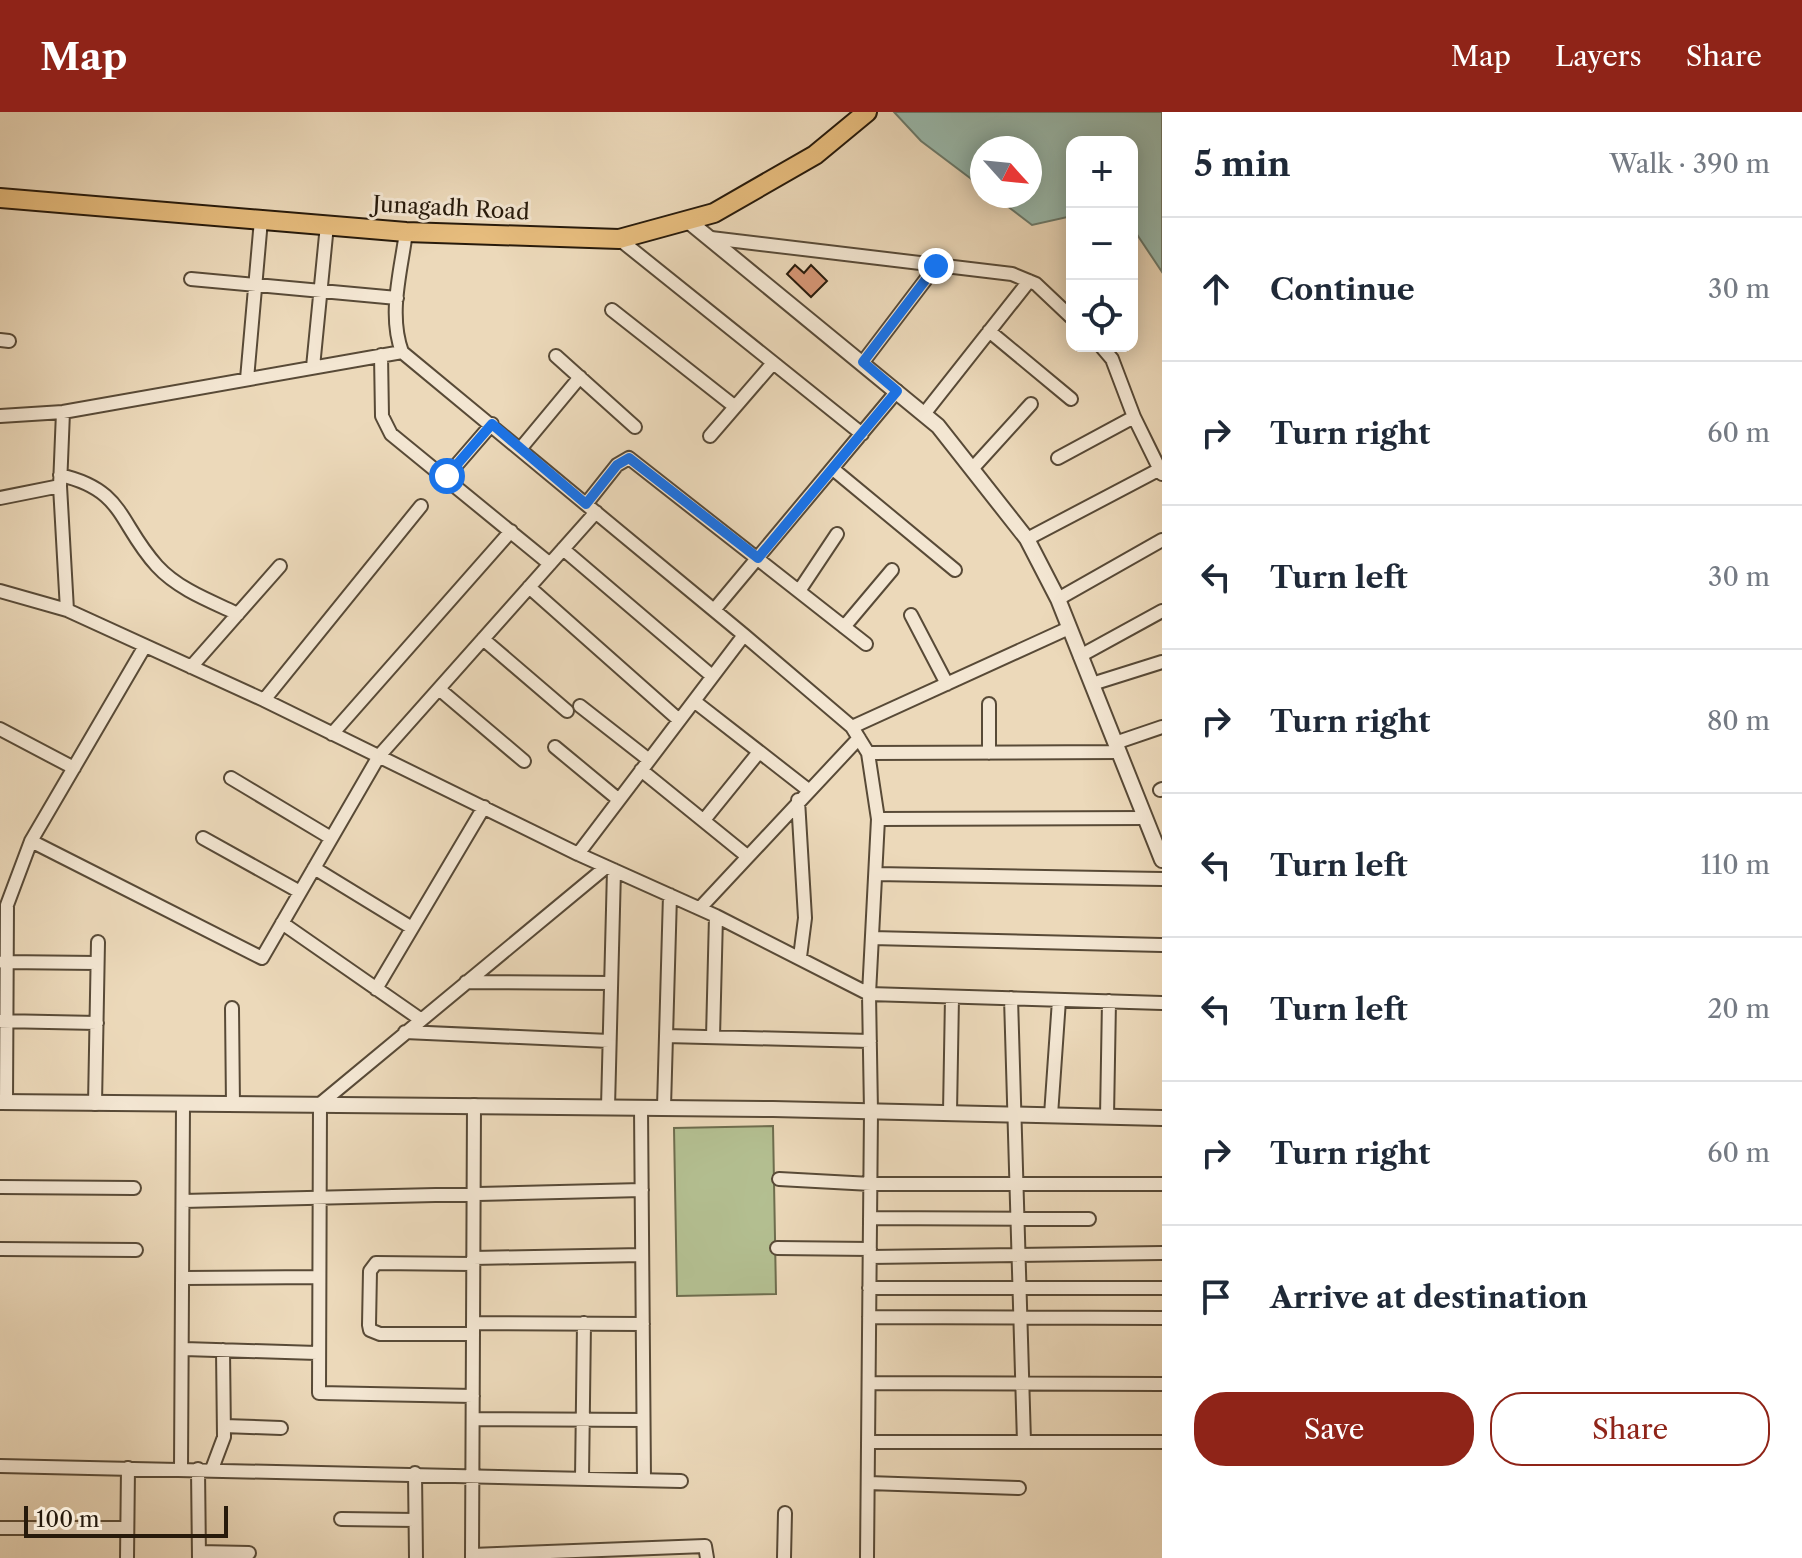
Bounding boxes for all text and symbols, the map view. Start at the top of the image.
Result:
text: Map [40,33,128,80]
text: Map [1451,39,1511,73]
text: Layers [1555,39,1642,73]
text: Share [1686,39,1762,73]
north arrow [970,136,1042,208]
map controls [1066,136,1138,352]
button: + [1066,136,1138,208]
text: 5 min [1194,143,1291,185]
text: Walk · 390 m [1610,148,1770,180]
street label: Junagadh Road [369,190,530,226]
button: − [1066,208,1138,280]
route end [918,248,954,284]
icon: ahead [1194,267,1238,311]
text: Continue [1270,271,1415,308]
text: 30 m [1708,273,1770,305]
button: locate [1066,280,1138,352]
icon: right [1194,411,1238,455]
text: Turn right [1270,415,1430,452]
text: 60 m [1707,417,1770,449]
route start [429,458,465,494]
icon: left [1194,555,1238,599]
text: Turn left [1270,559,1407,596]
text: 30 m [1708,561,1770,593]
icon: right [1194,699,1238,743]
text: Turn right [1270,703,1430,740]
text: 80 m [1707,705,1770,737]
icon: left [1194,843,1238,887]
text: Turn left [1270,847,1407,884]
text: 110 m [1701,849,1770,881]
icon: left [1194,987,1238,1031]
text: Turn left [1270,991,1407,1028]
text: 20 m [1707,993,1770,1025]
icon: right [1194,1131,1238,1175]
text: Turn right [1270,1135,1430,1172]
text: 60 m [1707,1137,1770,1169]
icon: arrive [1194,1275,1238,1319]
text: Arrive at destination [1270,1279,1588,1316]
button: Save [1194,1392,1474,1466]
button: Share [1490,1392,1770,1466]
scale bar [24,1502,228,1538]
text: 100 m [36,1506,99,1533]

